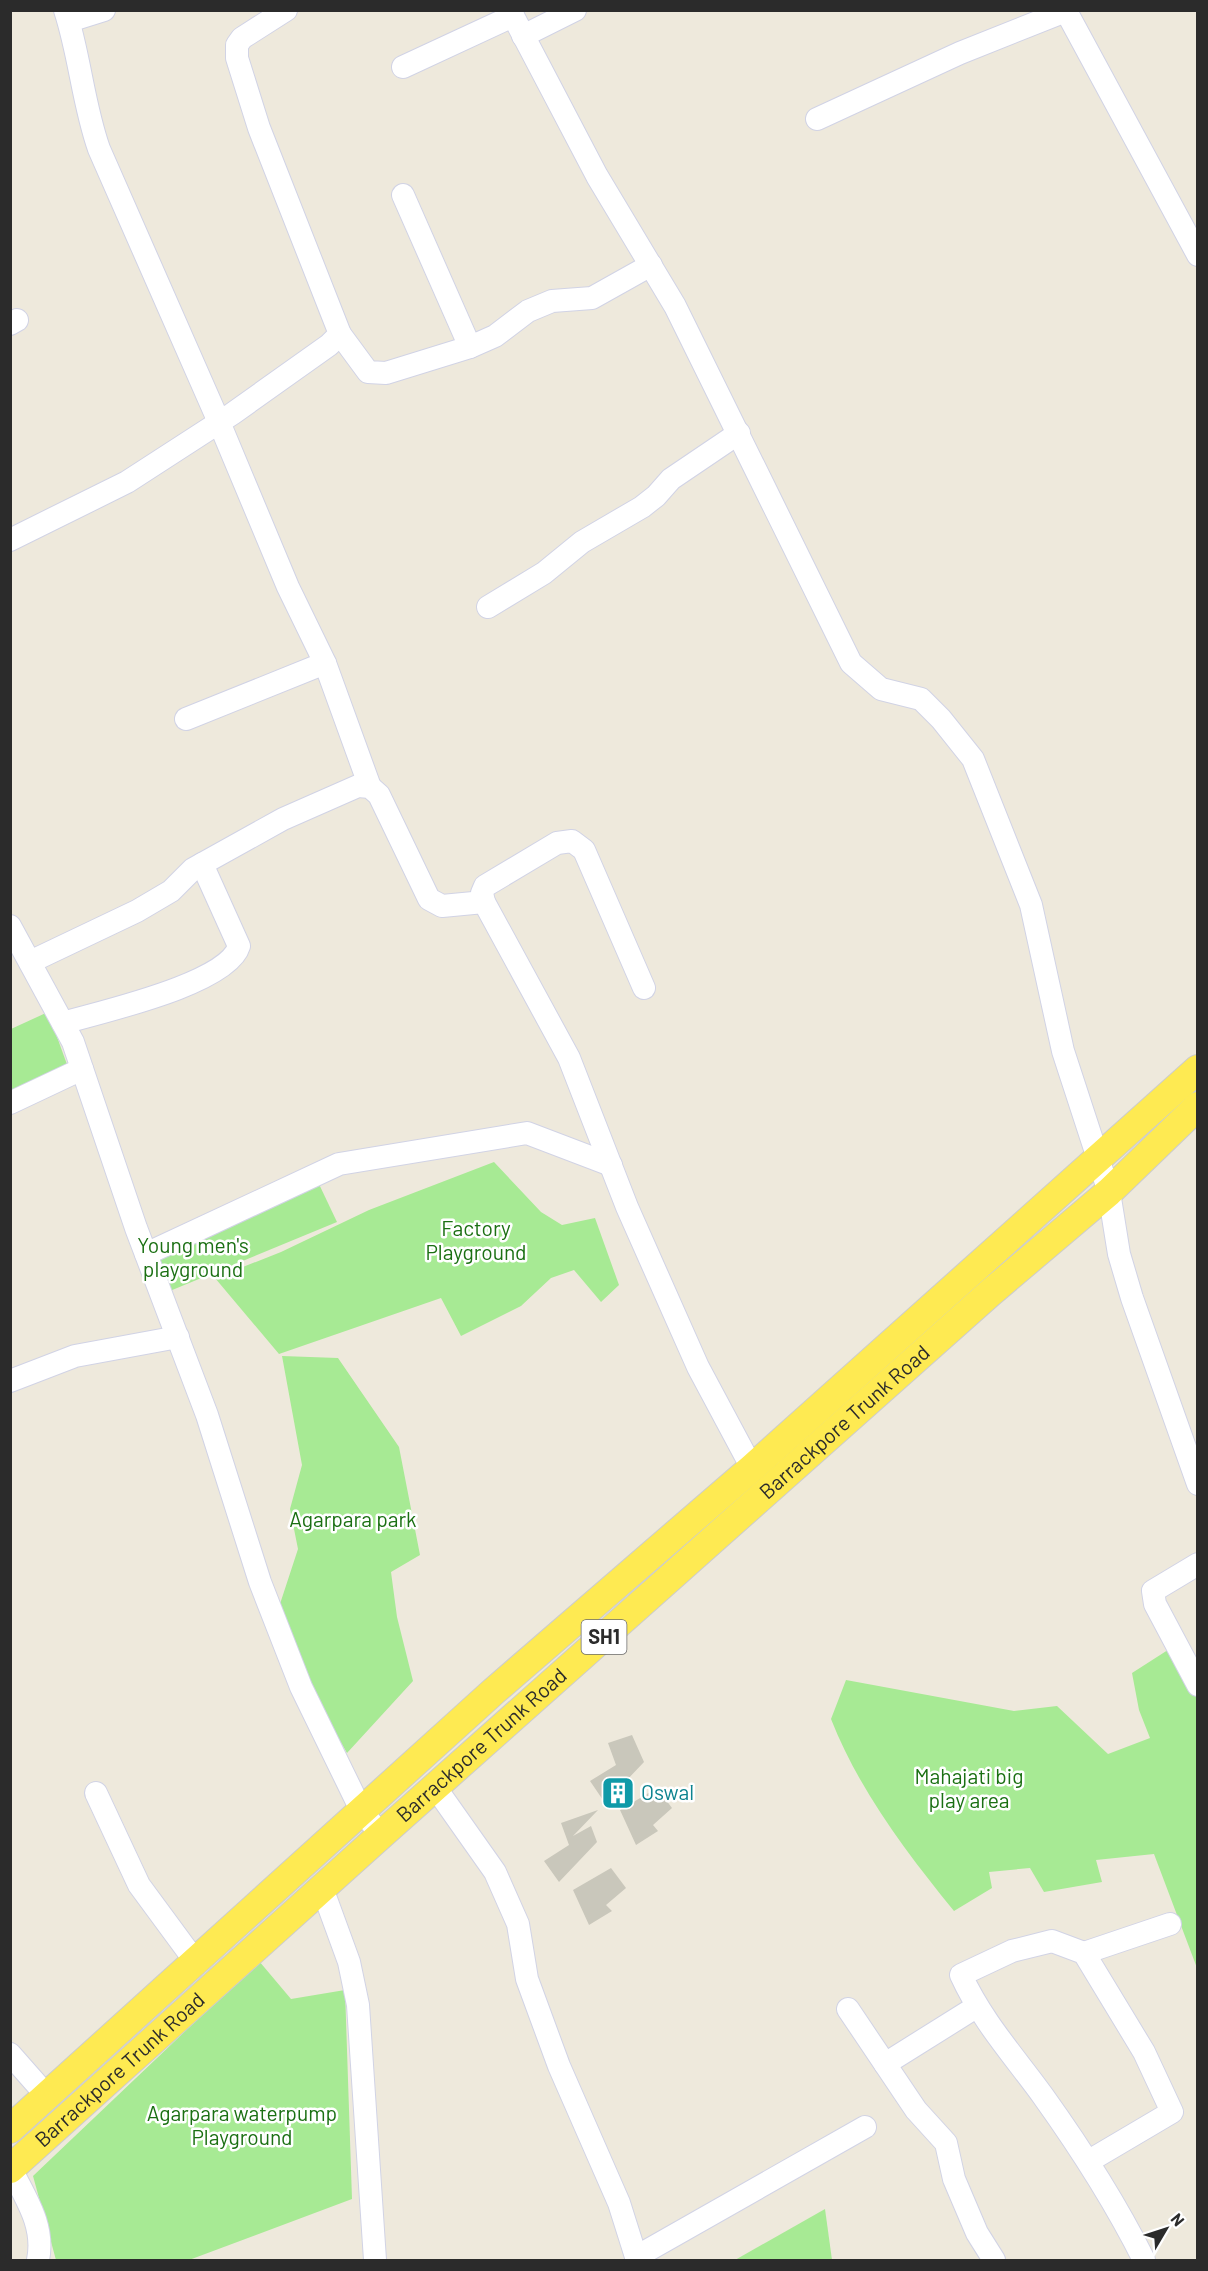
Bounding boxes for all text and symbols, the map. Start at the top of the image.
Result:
park label: Factory Playground [425,1215,527,1264]
park label: Young men's playground [137,1232,249,1281]
street label: Barrackpore Trunk Road [754,1339,934,1503]
park label: Agarpara park [289,1506,417,1531]
road number: SH1 [582,1620,626,1654]
street label: Barrackpore Trunk Road [390,1662,571,1827]
park label: Mahajati big play area [915,1763,1023,1812]
building icon: Oswal [600,1775,636,1811]
place label: Oswal [641,1779,694,1804]
street label: Barrackpore Trunk Road [29,1986,209,2152]
park label: Agarpara waterpump Playground [147,2100,337,2149]
north arrow [1136,2199,1196,2259]
text: N [1167,2209,1189,2229]

